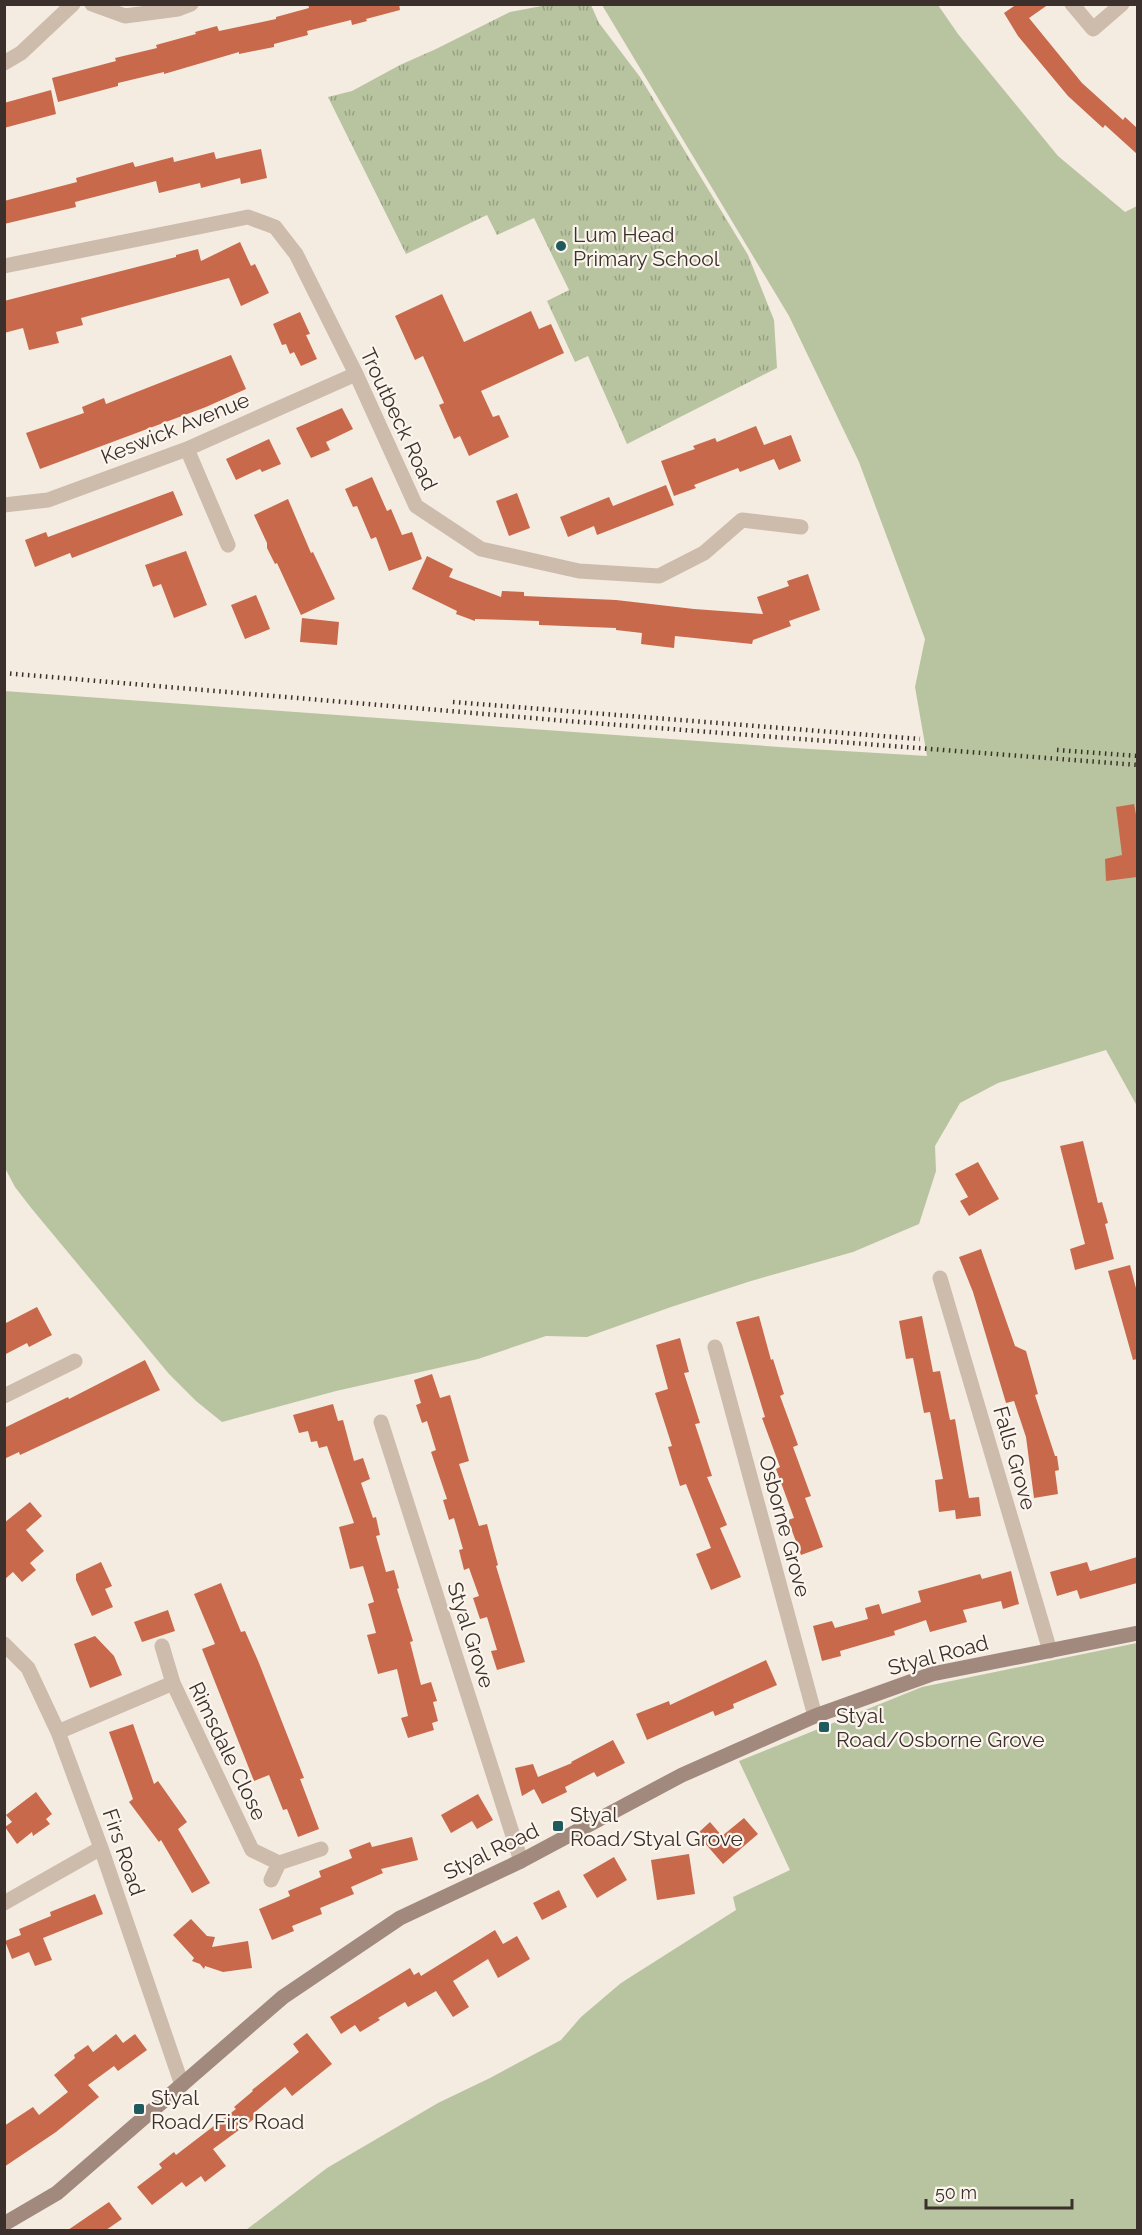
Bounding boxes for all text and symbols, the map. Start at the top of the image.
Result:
place label: Lum Head Primary School [573,222,720,271]
marker: Lum Head Primary School [554,239,568,253]
street label: Troutbeck Road [355,344,443,494]
street label: Keswick Avenue [97,387,253,469]
street label: Falls Grove [988,1403,1042,1513]
street label: Osborne Grove [754,1452,816,1600]
street label: Styal Grove [442,1579,500,1691]
street label: Styal Road [885,1630,991,1680]
street label: Rimsdale Close [184,1678,272,1824]
place label: Styal Road/Osborne Grove [836,1703,1045,1752]
marker: Styal Road/Osborne Grove [817,1720,831,1734]
place label: Styal Road/Styal Grove [570,1802,743,1851]
street label: Firs Road [97,1805,151,1899]
street label: Styal Road [439,1817,543,1885]
marker: Styal Road/Styal Grove [551,1819,565,1833]
place label: Styal Road/Firs Road [151,2085,304,2134]
marker: Styal Road/Firs Road [132,2102,146,2116]
scale bar [926,2172,1072,2210]
text: 50 m [935,2182,977,2203]

